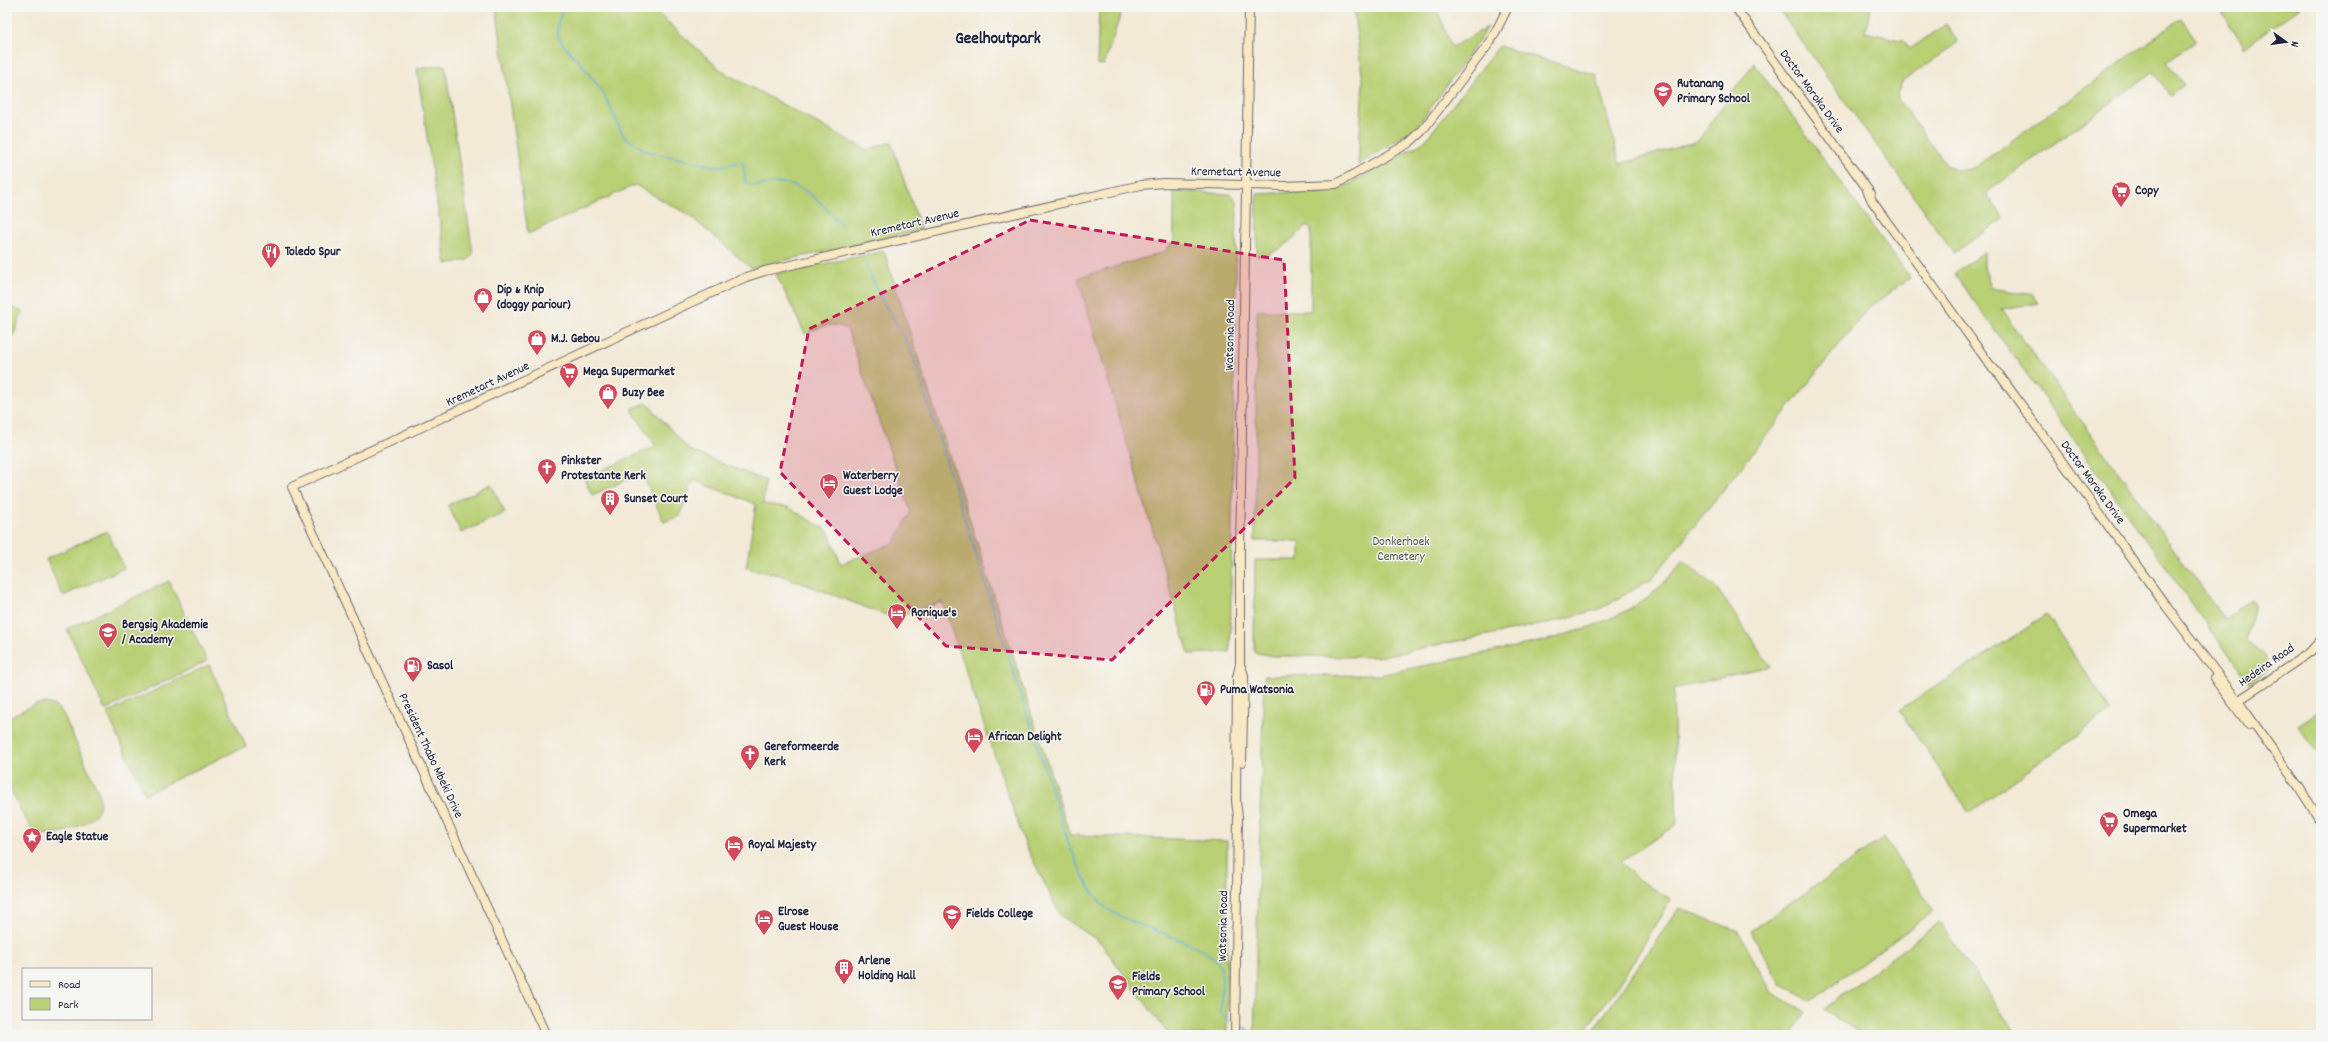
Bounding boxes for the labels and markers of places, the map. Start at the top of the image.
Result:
place label: Rutanang Primary School [1677,75,1751,109]
school or university icon: Rutanang Primary School [1652,80,1674,108]
supermarket icon: Copy [2110,180,2132,208]
place label: Copy [2135,182,2159,201]
restaurant icon: Toledo Spur [260,241,282,269]
place label: Toledo Spur [285,243,342,262]
place label: Dip & Knip (doggy pariour) [497,281,571,315]
shop icon: Dip & Knip (doggy pariour) [472,286,494,314]
shop icon: M.J. Gebou [526,328,548,356]
place label: M.J. Gebou [551,330,600,349]
supermarket icon: Mega Supermarket [558,361,580,389]
place label: Mega Supermarket [583,363,675,382]
shop icon: Buzy Bee [597,382,619,410]
place label: Buzy Bee [622,384,665,403]
place label: Pinkster Protestante Kerk [561,452,646,486]
church icon: Pinkster Protestante Kerk [536,457,558,485]
place label: Waterberry Guest Lodge [843,467,903,501]
hotel icon: Waterberry Guest Lodge [818,472,840,500]
building icon: Sunset Court [599,488,621,516]
place label: Sunset Court [624,490,688,509]
hotel icon: Ronique's [886,602,908,630]
place label: Ronique's [911,604,957,623]
place label: Bergsig Akademie / Academy [121,616,209,650]
school or university icon: Bergsig Akademie / Academy [97,621,119,649]
fuel station icon: Sasol [402,655,424,683]
place label: Sasol [427,657,454,676]
fuel station icon: Puma Watsonia [1195,679,1217,707]
place label: Puma Watsonia [1220,681,1295,700]
hotel icon: African Delight [963,726,985,754]
place label: African Delight [988,728,1062,747]
place label: Gereformeerde Kerk [764,738,839,772]
church icon: Gereformeerde Kerk [739,743,761,771]
place label: Omega Supermarket [2123,805,2187,839]
supermarket icon: Omega Supermarket [2098,810,2120,838]
place icon: Eagle Statue [21,826,43,854]
place label: Eagle Statue [46,828,109,847]
hotel icon: Royal Majesty [723,834,745,862]
place label: Royal Majesty [748,836,817,855]
place label: Elrose Guest House [778,903,839,937]
school or university icon: Fields College [941,903,963,931]
place label: Fields College [966,905,1033,924]
hotel icon: Elrose Guest House [753,908,775,936]
place label: Arlene Holding Hall [858,952,917,986]
building icon: Arlene Holding Hall [833,957,855,985]
place label: Fields Primary School [1132,968,1206,1002]
school or university icon: Fields Primary School [1107,973,1129,1001]

